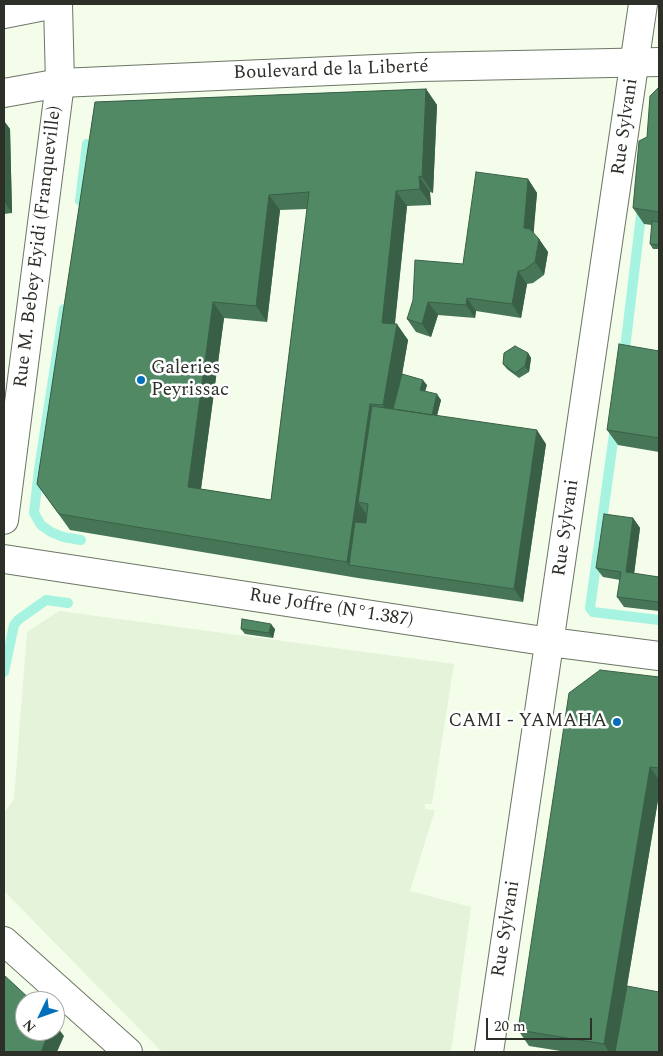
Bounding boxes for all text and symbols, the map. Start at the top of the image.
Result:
street label: Boulevard de la Liberté [233,56,429,86]
street label: Rue Sylvani [608,77,644,177]
street label: Rue M. Bebey Eyidi (Franqueville) [10,105,68,389]
place label: Galeries Peyrissac [151,358,229,402]
marker: Galeries Peyrissac [135,374,147,386]
street label: Rue Sylvani [549,478,585,578]
street label: Rue Joffre (N°1.387) [247,585,415,633]
place label: CAMI - YAMAHA [449,711,607,733]
marker: CAMI - YAMAHA [611,716,623,728]
street label: Rue Sylvani [488,879,526,979]
north arrow [15,991,65,1041]
scale bar [488,1008,594,1040]
text: N [18,1014,41,1037]
text: 20 m [494,1015,526,1038]

